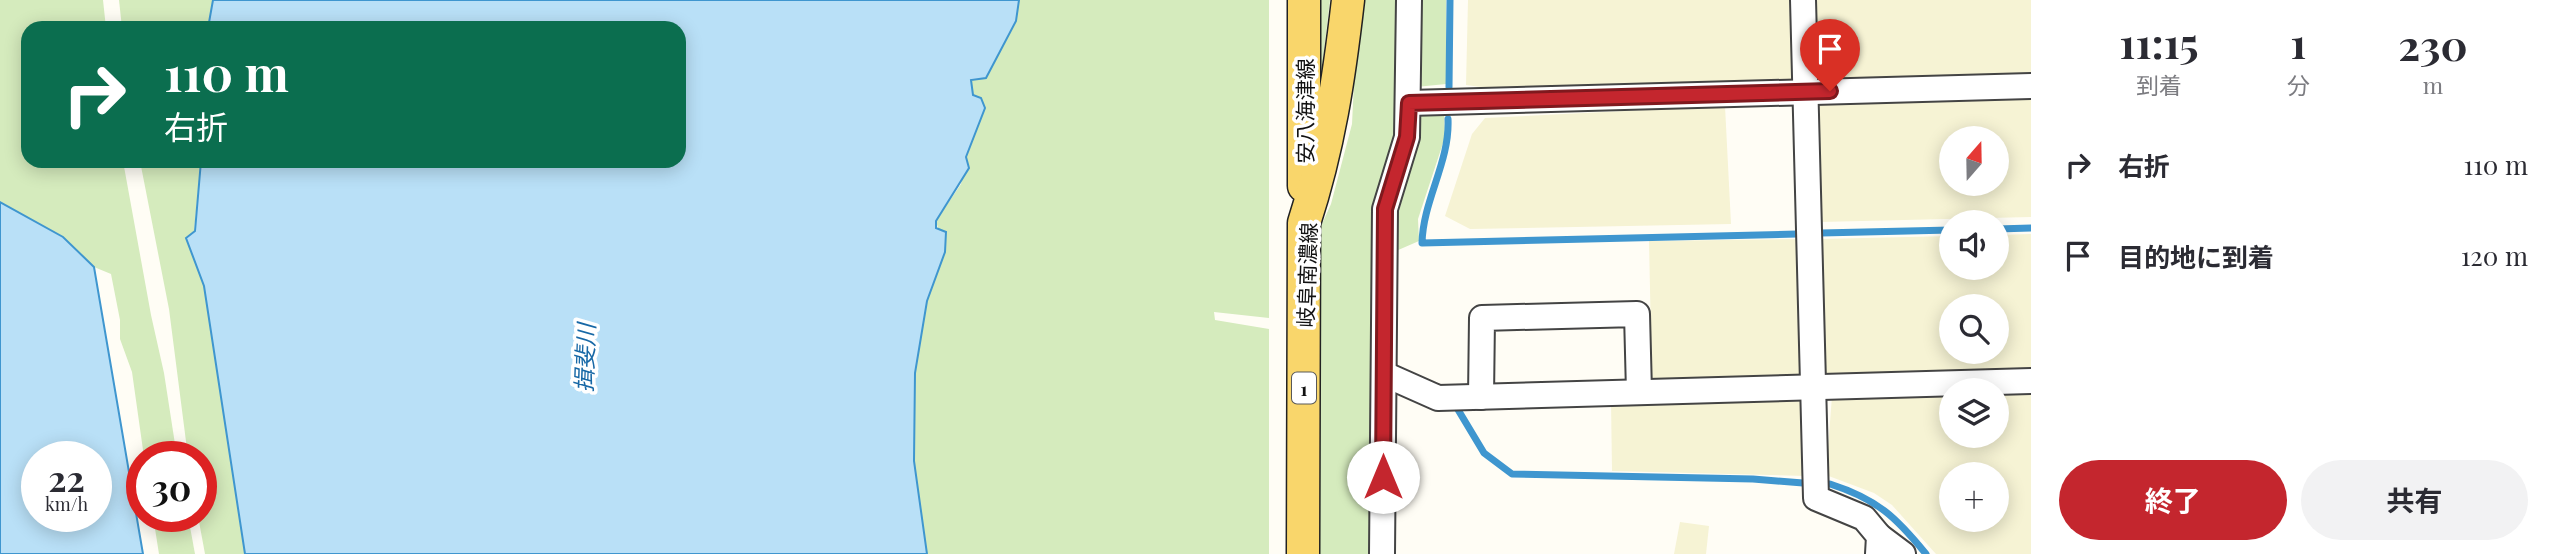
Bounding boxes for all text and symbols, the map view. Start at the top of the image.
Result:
text: 11:15 [2119,14,2199,70]
text: 1 [2290,14,2306,70]
text: 230 [2398,16,2468,72]
pin [1800,19,1860,91]
icon: arrive [1811,30,1849,68]
text: 110 m [164,39,289,104]
icon: right [49,49,140,140]
street label: 安八海津線 [1290,59,1318,164]
text: 到着 [2136,69,2182,100]
text: 分 [2287,69,2310,100]
text: m [2423,69,2443,100]
text: 右折 [164,104,228,147]
north arrow [1939,126,2009,196]
map controls [1939,126,2009,532]
icon: right [2059,146,2097,184]
text: 110 m [2464,147,2528,182]
text: 右折 [2118,148,2170,183]
button: sound [1939,210,2009,280]
street label: 岐阜南濃線 [1290,222,1322,328]
icon: arrive [2059,237,2097,275]
text: 120 m [2461,238,2528,273]
text: 目的地に到着 [2118,239,2274,274]
button: search [1939,294,2009,364]
water label: 揖斐川 [567,320,601,393]
road number: 1 [1292,372,1316,404]
button: layers [1939,378,2009,448]
position arrow [1346,440,1420,514]
speed limit sign: 30 [126,441,217,532]
text: 22 [48,454,85,501]
button: 終了 [2059,460,2287,540]
button: 共有 [2301,460,2528,540]
button: + [1939,462,2009,532]
text: km/h [45,492,88,516]

